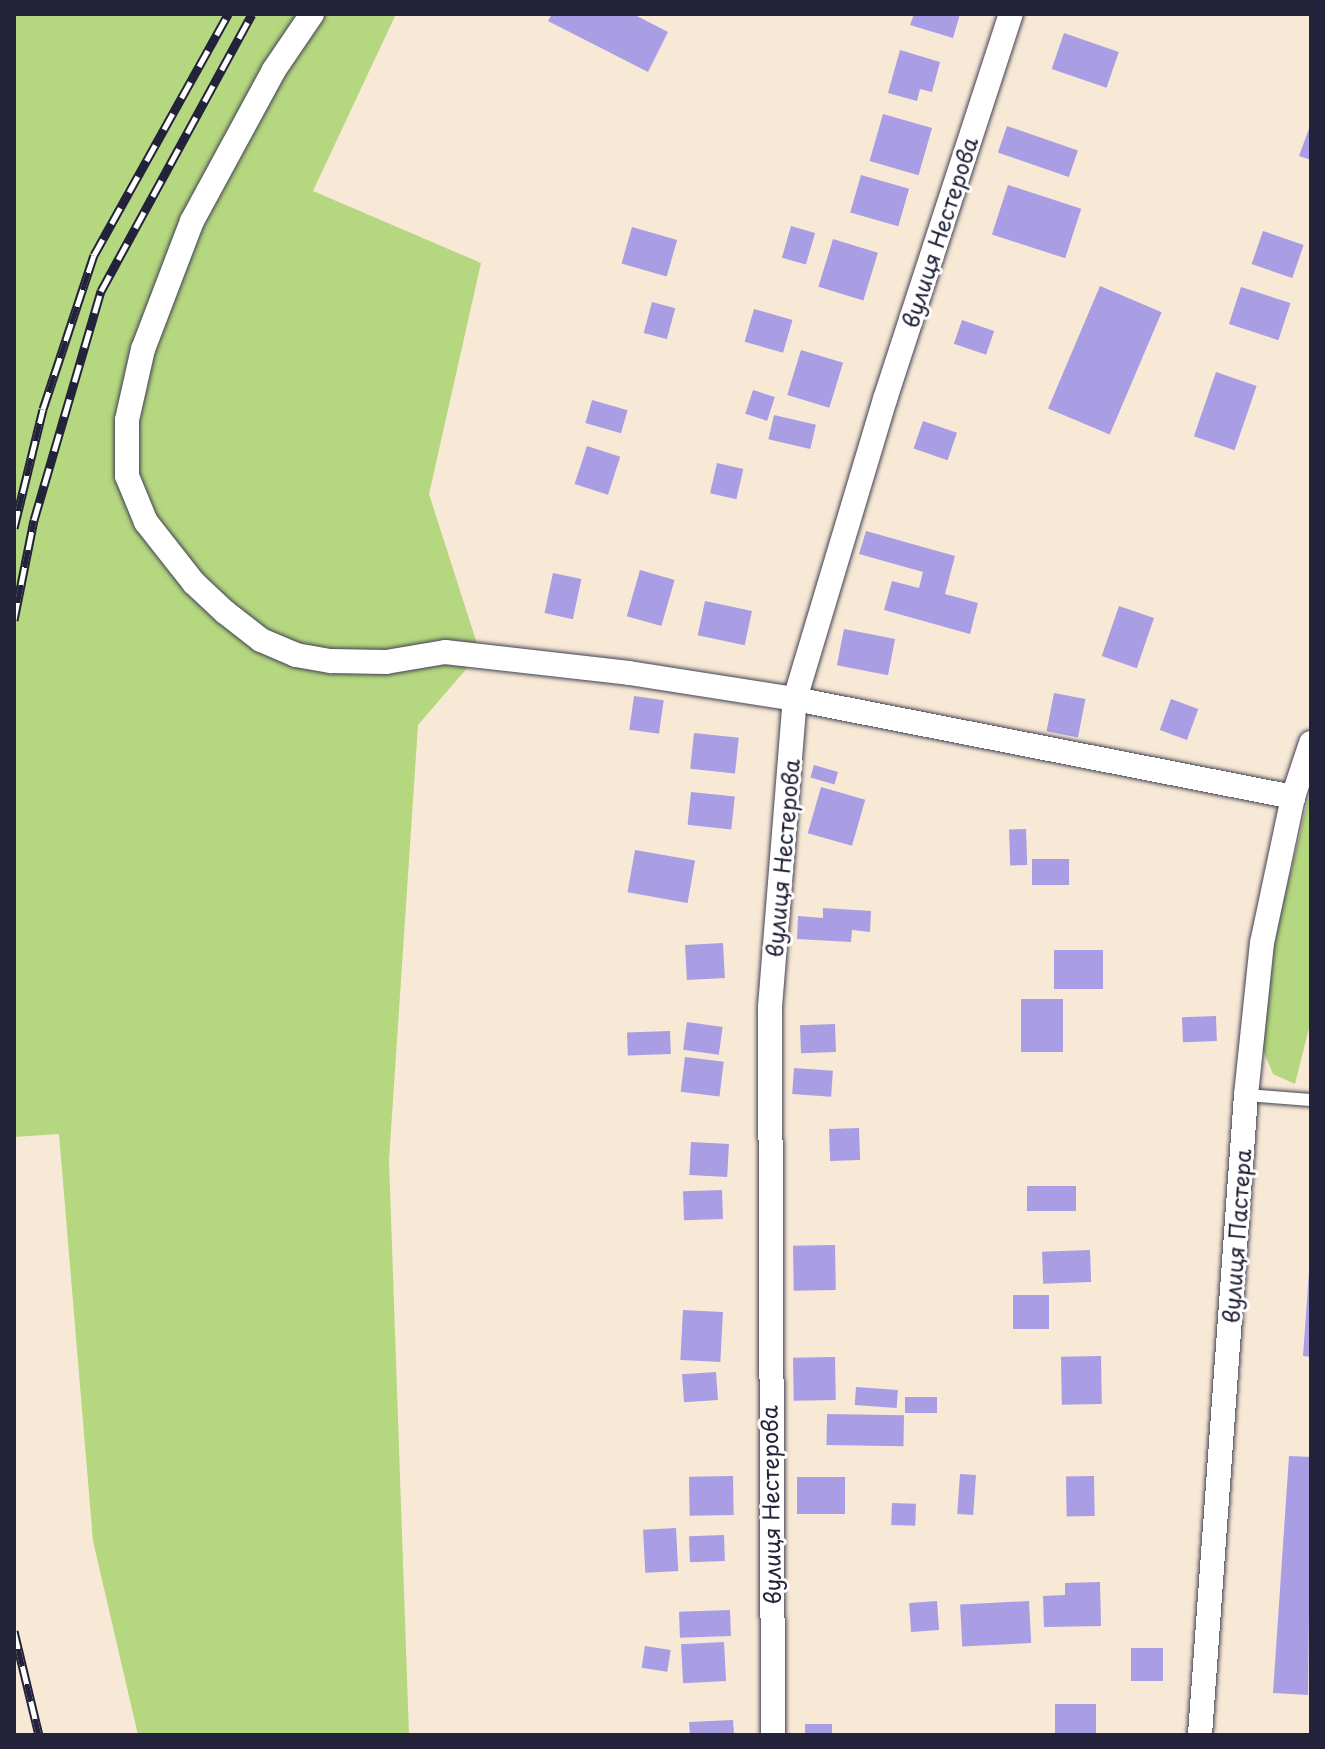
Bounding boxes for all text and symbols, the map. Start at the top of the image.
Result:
street label: вулиця Нестерова [896,133,982,331]
street label: вулиця Нестерова [760,758,804,958]
street label: вулиця Пастера [1217,1148,1255,1324]
street label: вулиця Нестерова [755,1405,785,1605]

